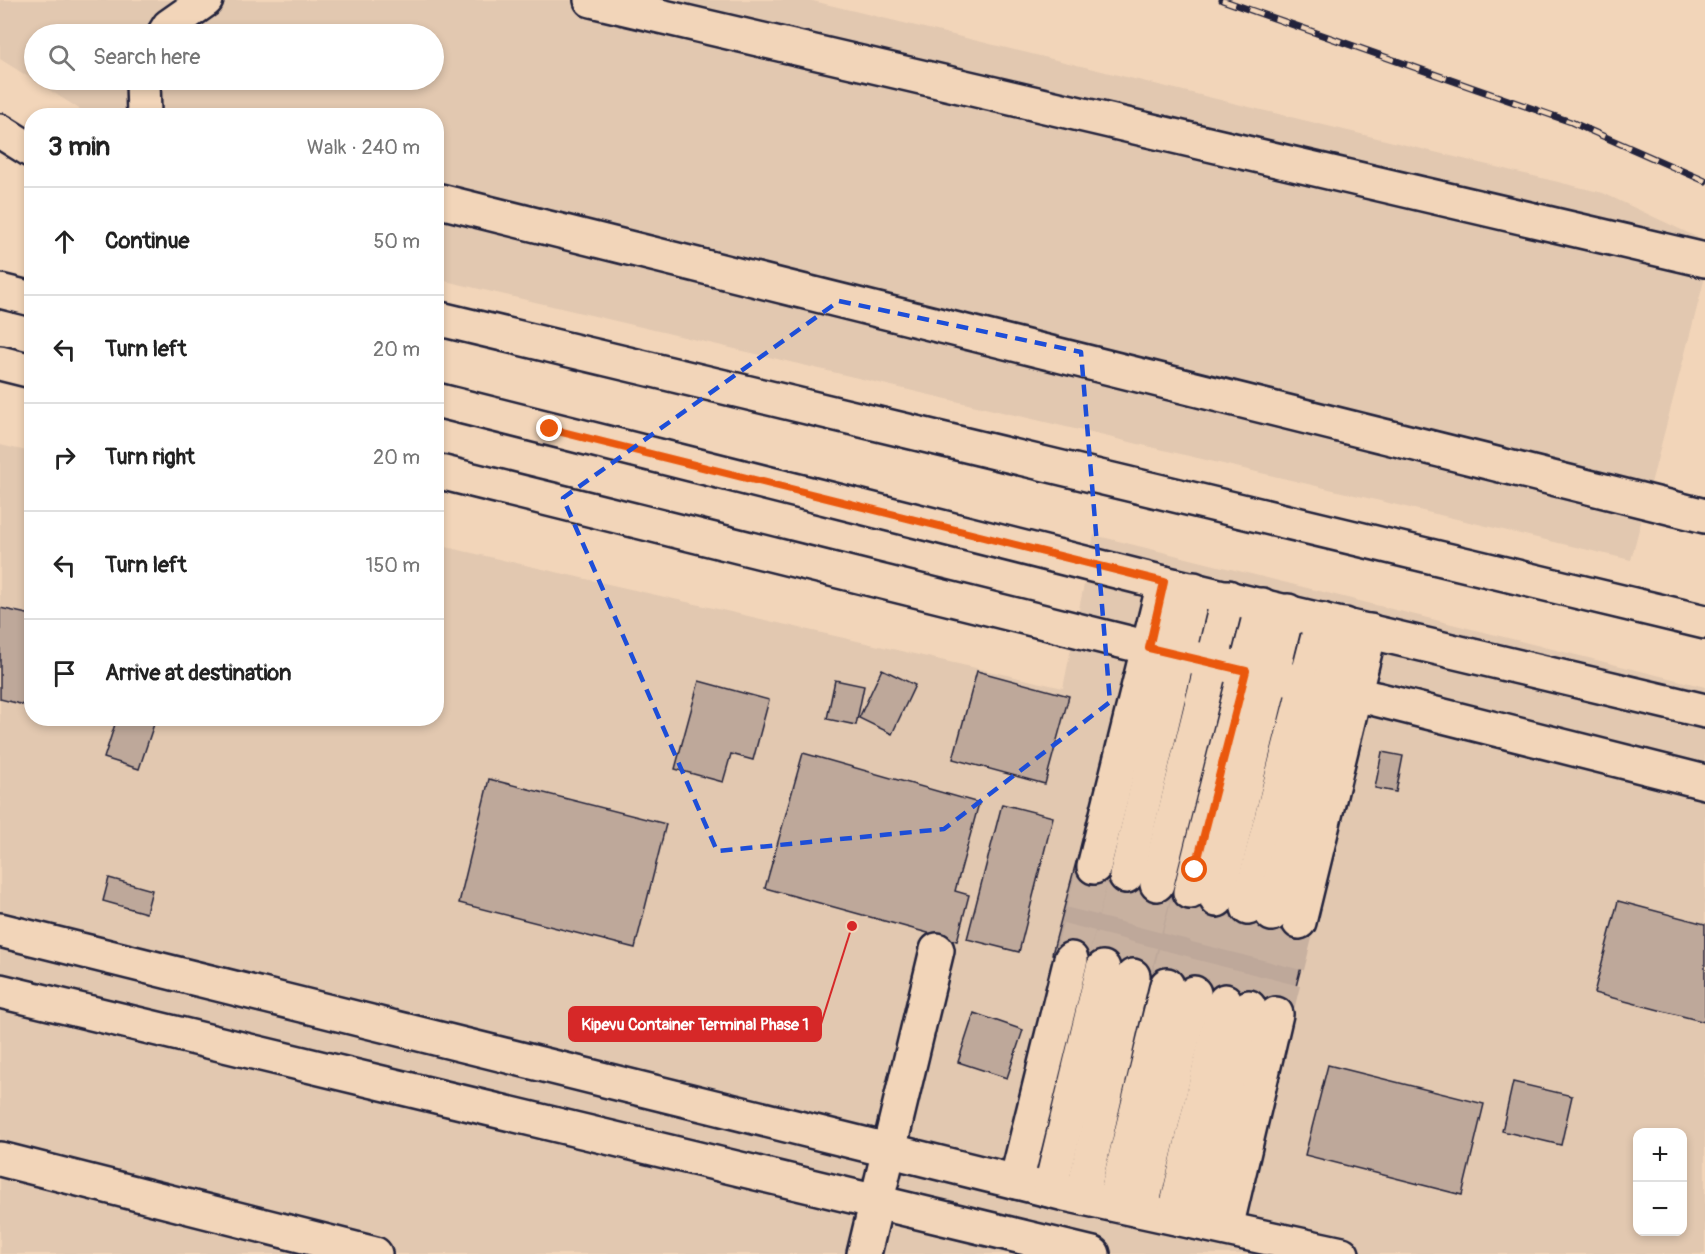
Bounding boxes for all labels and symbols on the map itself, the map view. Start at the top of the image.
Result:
route end [536,415,562,441]
route start [1181,856,1207,882]
callout: Kipevu Container Terminal Phase 1 [569,1007,821,1041]
text: Kipevu Container Terminal Phase 1 [581,1015,809,1035]

